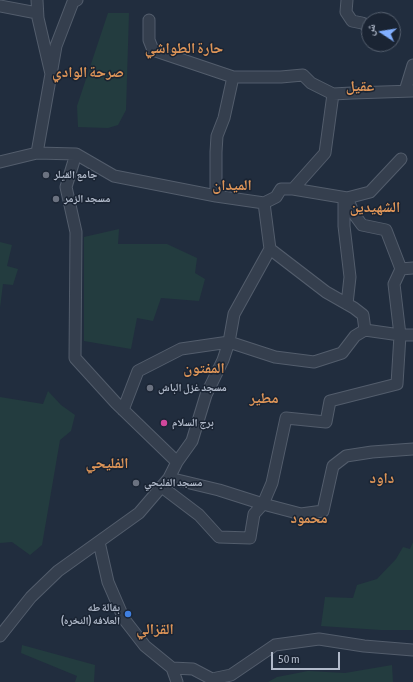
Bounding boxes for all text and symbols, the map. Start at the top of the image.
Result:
north arrow [361,12,401,52]
text: ش [363,23,377,37]
district label: حارة الطواشي [145,39,223,57]
district label: صرحة الوادي [52,63,124,81]
district label: عقيل [346,77,374,95]
place label: جامع القيلر [54,168,97,182]
marker: جامع القيلر [41,170,51,180]
district label: الميدان [212,176,252,194]
place label: مسجد الزمر [64,192,110,206]
marker: مسجد الزمر [51,194,61,204]
district label: الشهيدين [350,198,400,216]
district label: المفتون [183,359,225,377]
place label: مسجد غزل الباش [158,381,227,395]
marker: مسجد غزل الباش [145,383,155,393]
district label: مطير [249,389,279,407]
place label: برج السلام [172,416,214,430]
marker: برج السلام [159,418,169,428]
district label: الفليحي [86,454,128,472]
district label: داود [370,469,394,487]
place label: مسجد الفليحي [144,476,202,490]
marker: مسجد الفليحي [131,478,141,488]
district label: محمود [291,509,327,527]
place label: بقالة طه العلافه (النخره) [61,601,120,627]
marker: بقالة طه العلافه (النخره) [123,609,133,619]
district label: القزالي [136,620,174,638]
scale bar [273,644,342,670]
text: 50 m [278,652,300,666]

